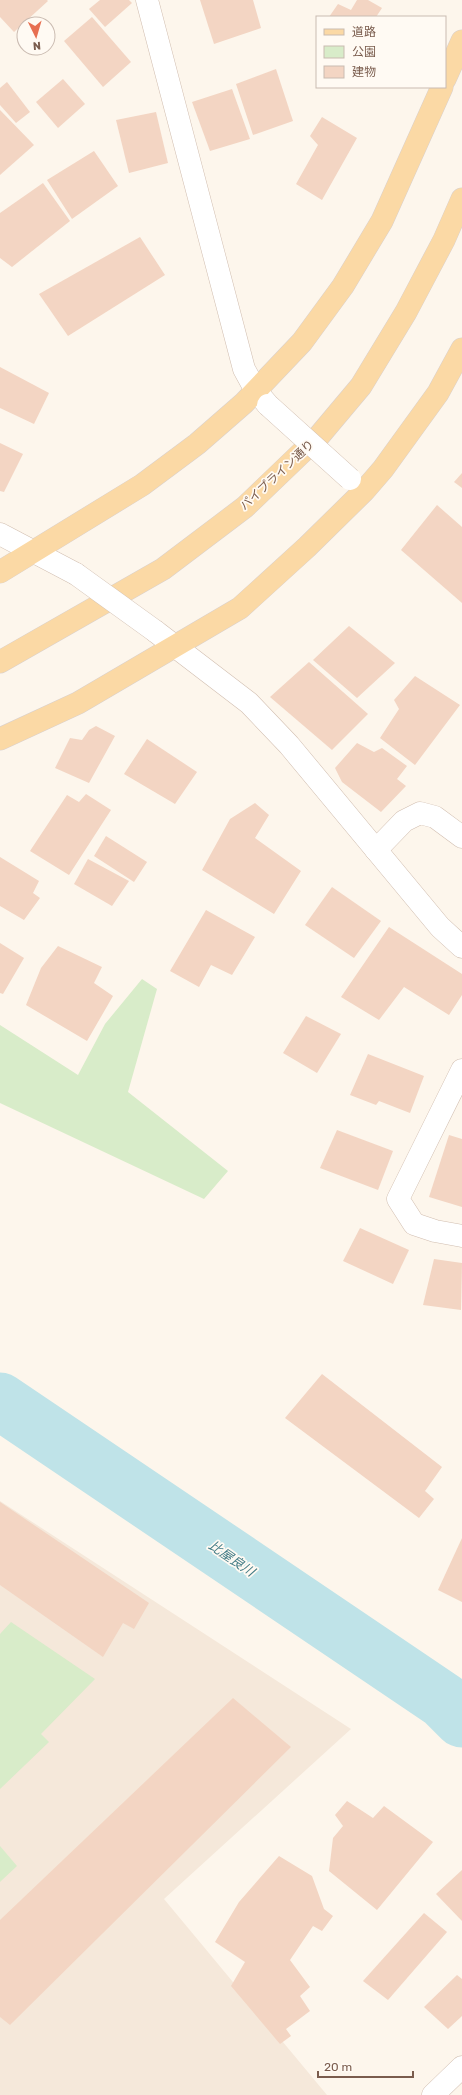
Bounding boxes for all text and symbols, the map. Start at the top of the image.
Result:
north arrow [16,16,56,56]
legend [316,16,446,88]
text: 道路 [352,25,376,39]
text: N [32,39,41,52]
text: 公園 [352,45,376,59]
text: 建物 [352,65,376,79]
street label: パイプライン通り [237,437,317,513]
water label: 比屋良川 [206,1538,259,1580]
scale bar [318,2053,413,2079]
text: 20 m [324,2060,352,2074]

